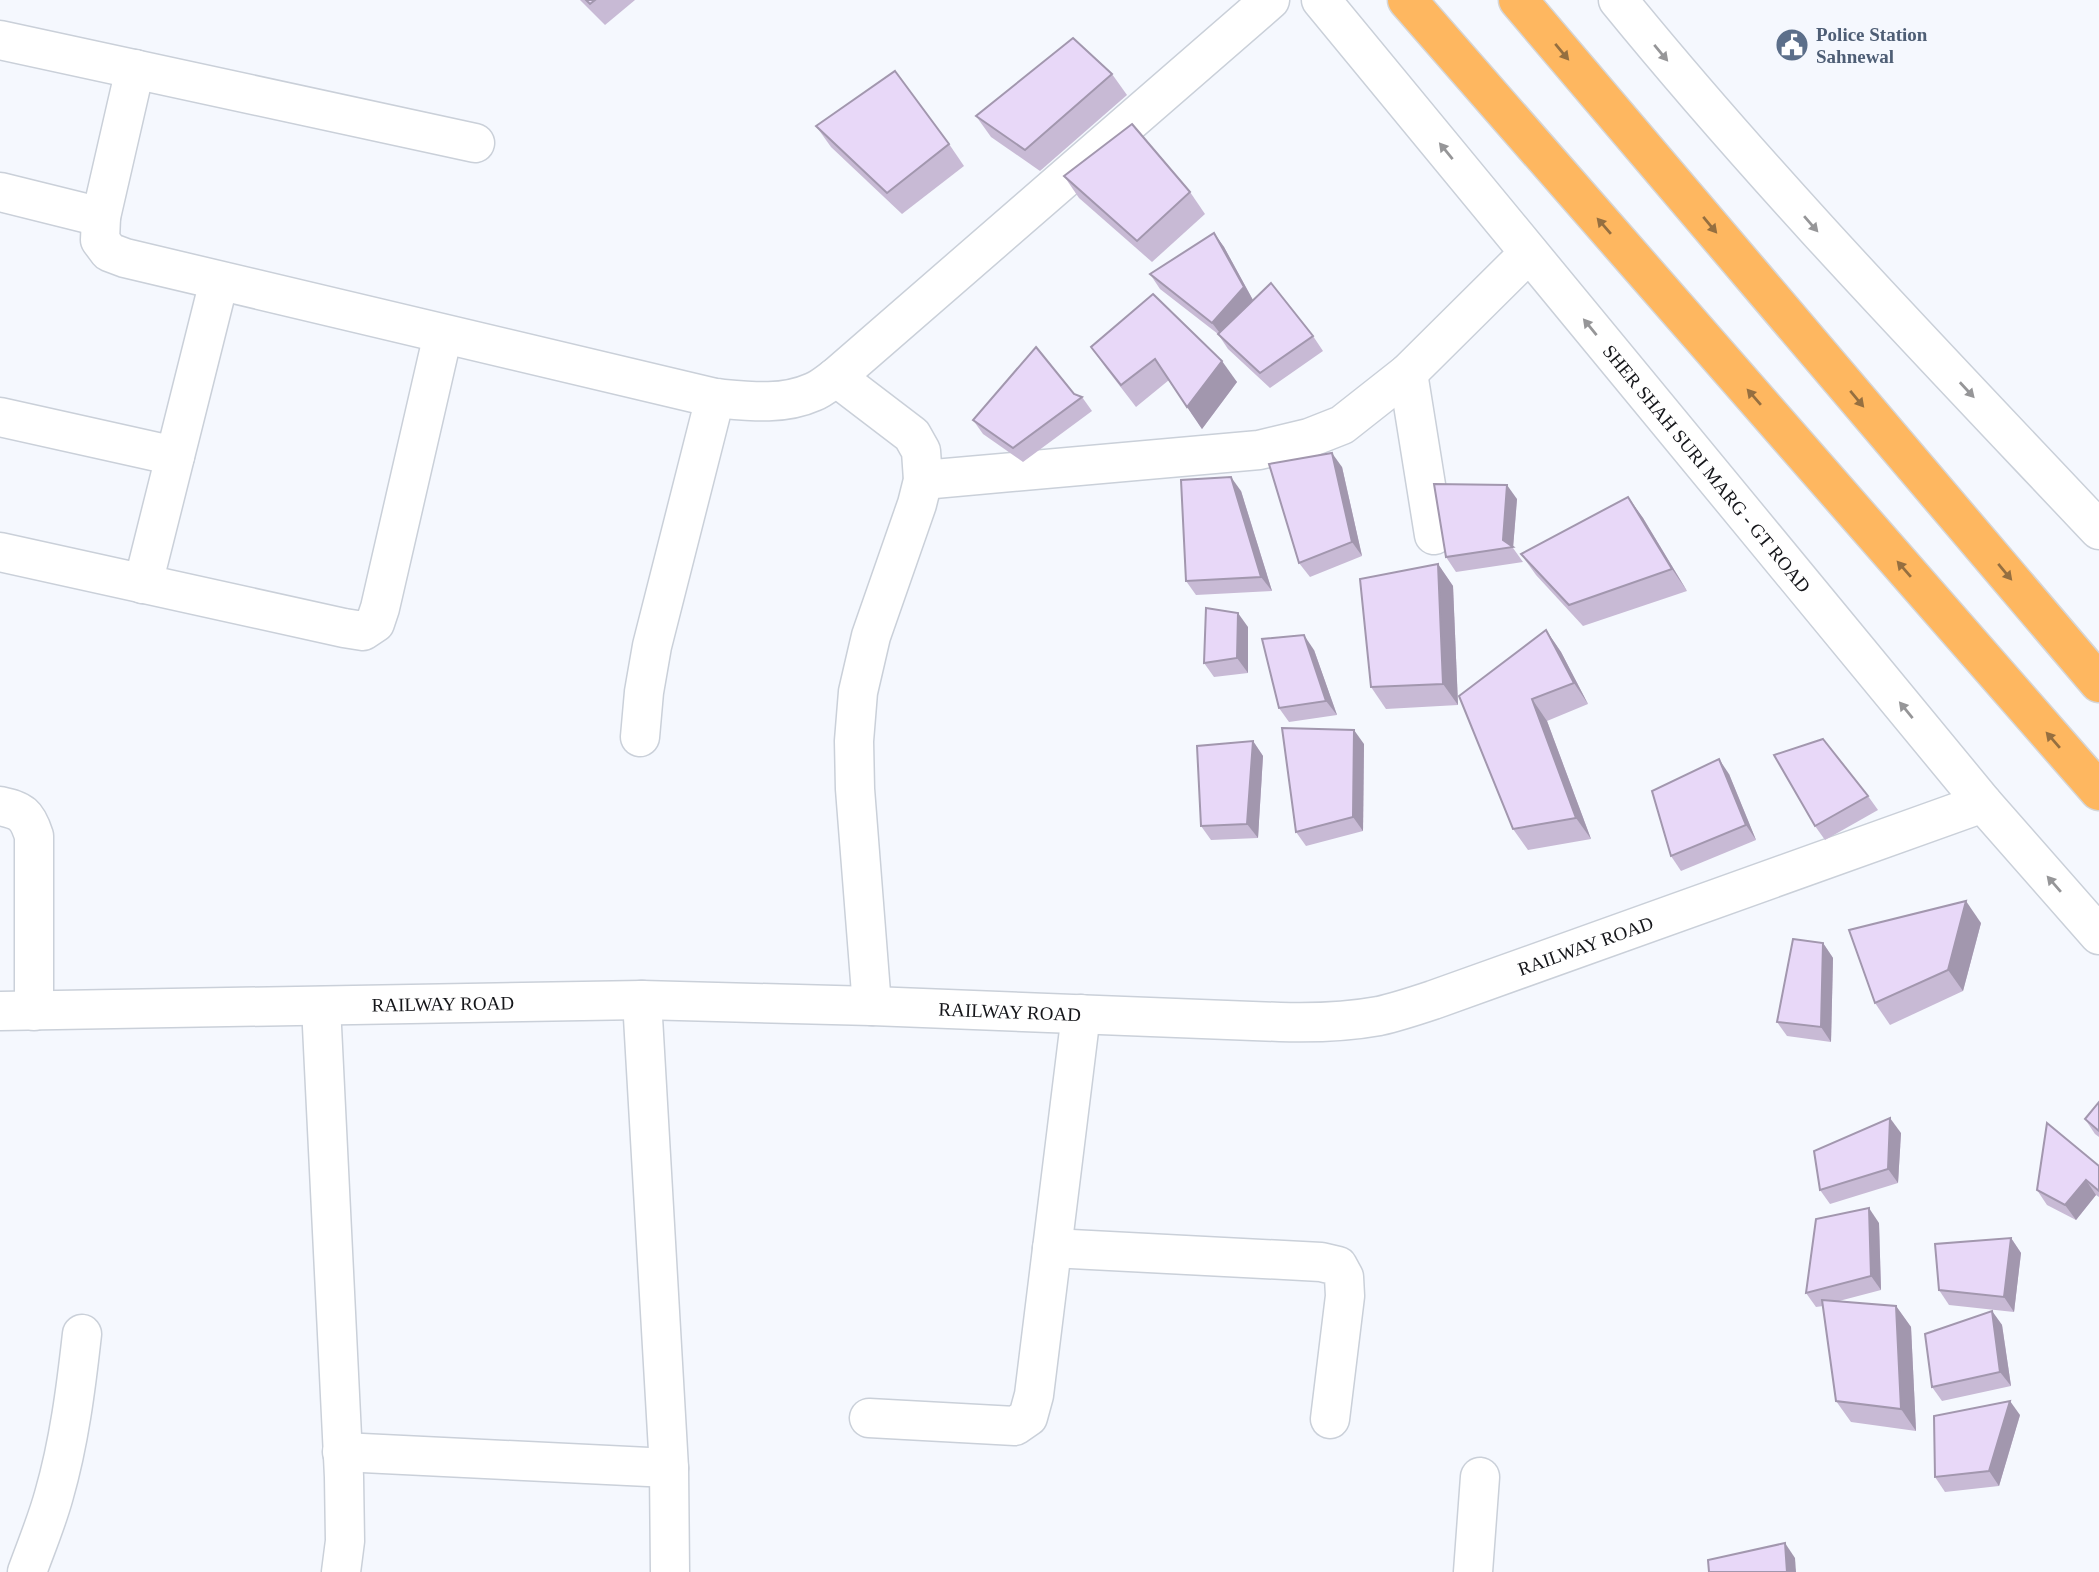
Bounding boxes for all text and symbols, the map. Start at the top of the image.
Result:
place label: Police Station Sahnewal [1816,24,1928,67]
public building icon: Police Station Sahnewal [1773,26,1811,64]
one-way arrow [1554,43,1570,61]
one-way arrow [1653,44,1668,61]
one-way arrow [1438,143,1453,161]
one-way arrow [1803,215,1819,233]
one-way arrow [1596,217,1612,235]
one-way arrow [1702,217,1717,234]
one-way arrow [1582,318,1598,336]
street label: SHER SHAH SURI MARG - GT ROAD [1599,340,1815,596]
one-way arrow [1959,381,1975,399]
one-way arrow [1747,389,1762,406]
one-way arrow [1849,390,1864,407]
one-way arrow [1897,560,1912,577]
one-way arrow [1997,563,2012,580]
one-way arrow [1899,702,1914,719]
one-way arrow [2046,732,2062,749]
one-way arrow [2047,875,2062,892]
street label: RAILWAY ROAD [1515,912,1656,979]
street label: RAILWAY ROAD [372,992,514,1015]
street label: RAILWAY ROAD [938,998,1081,1025]

